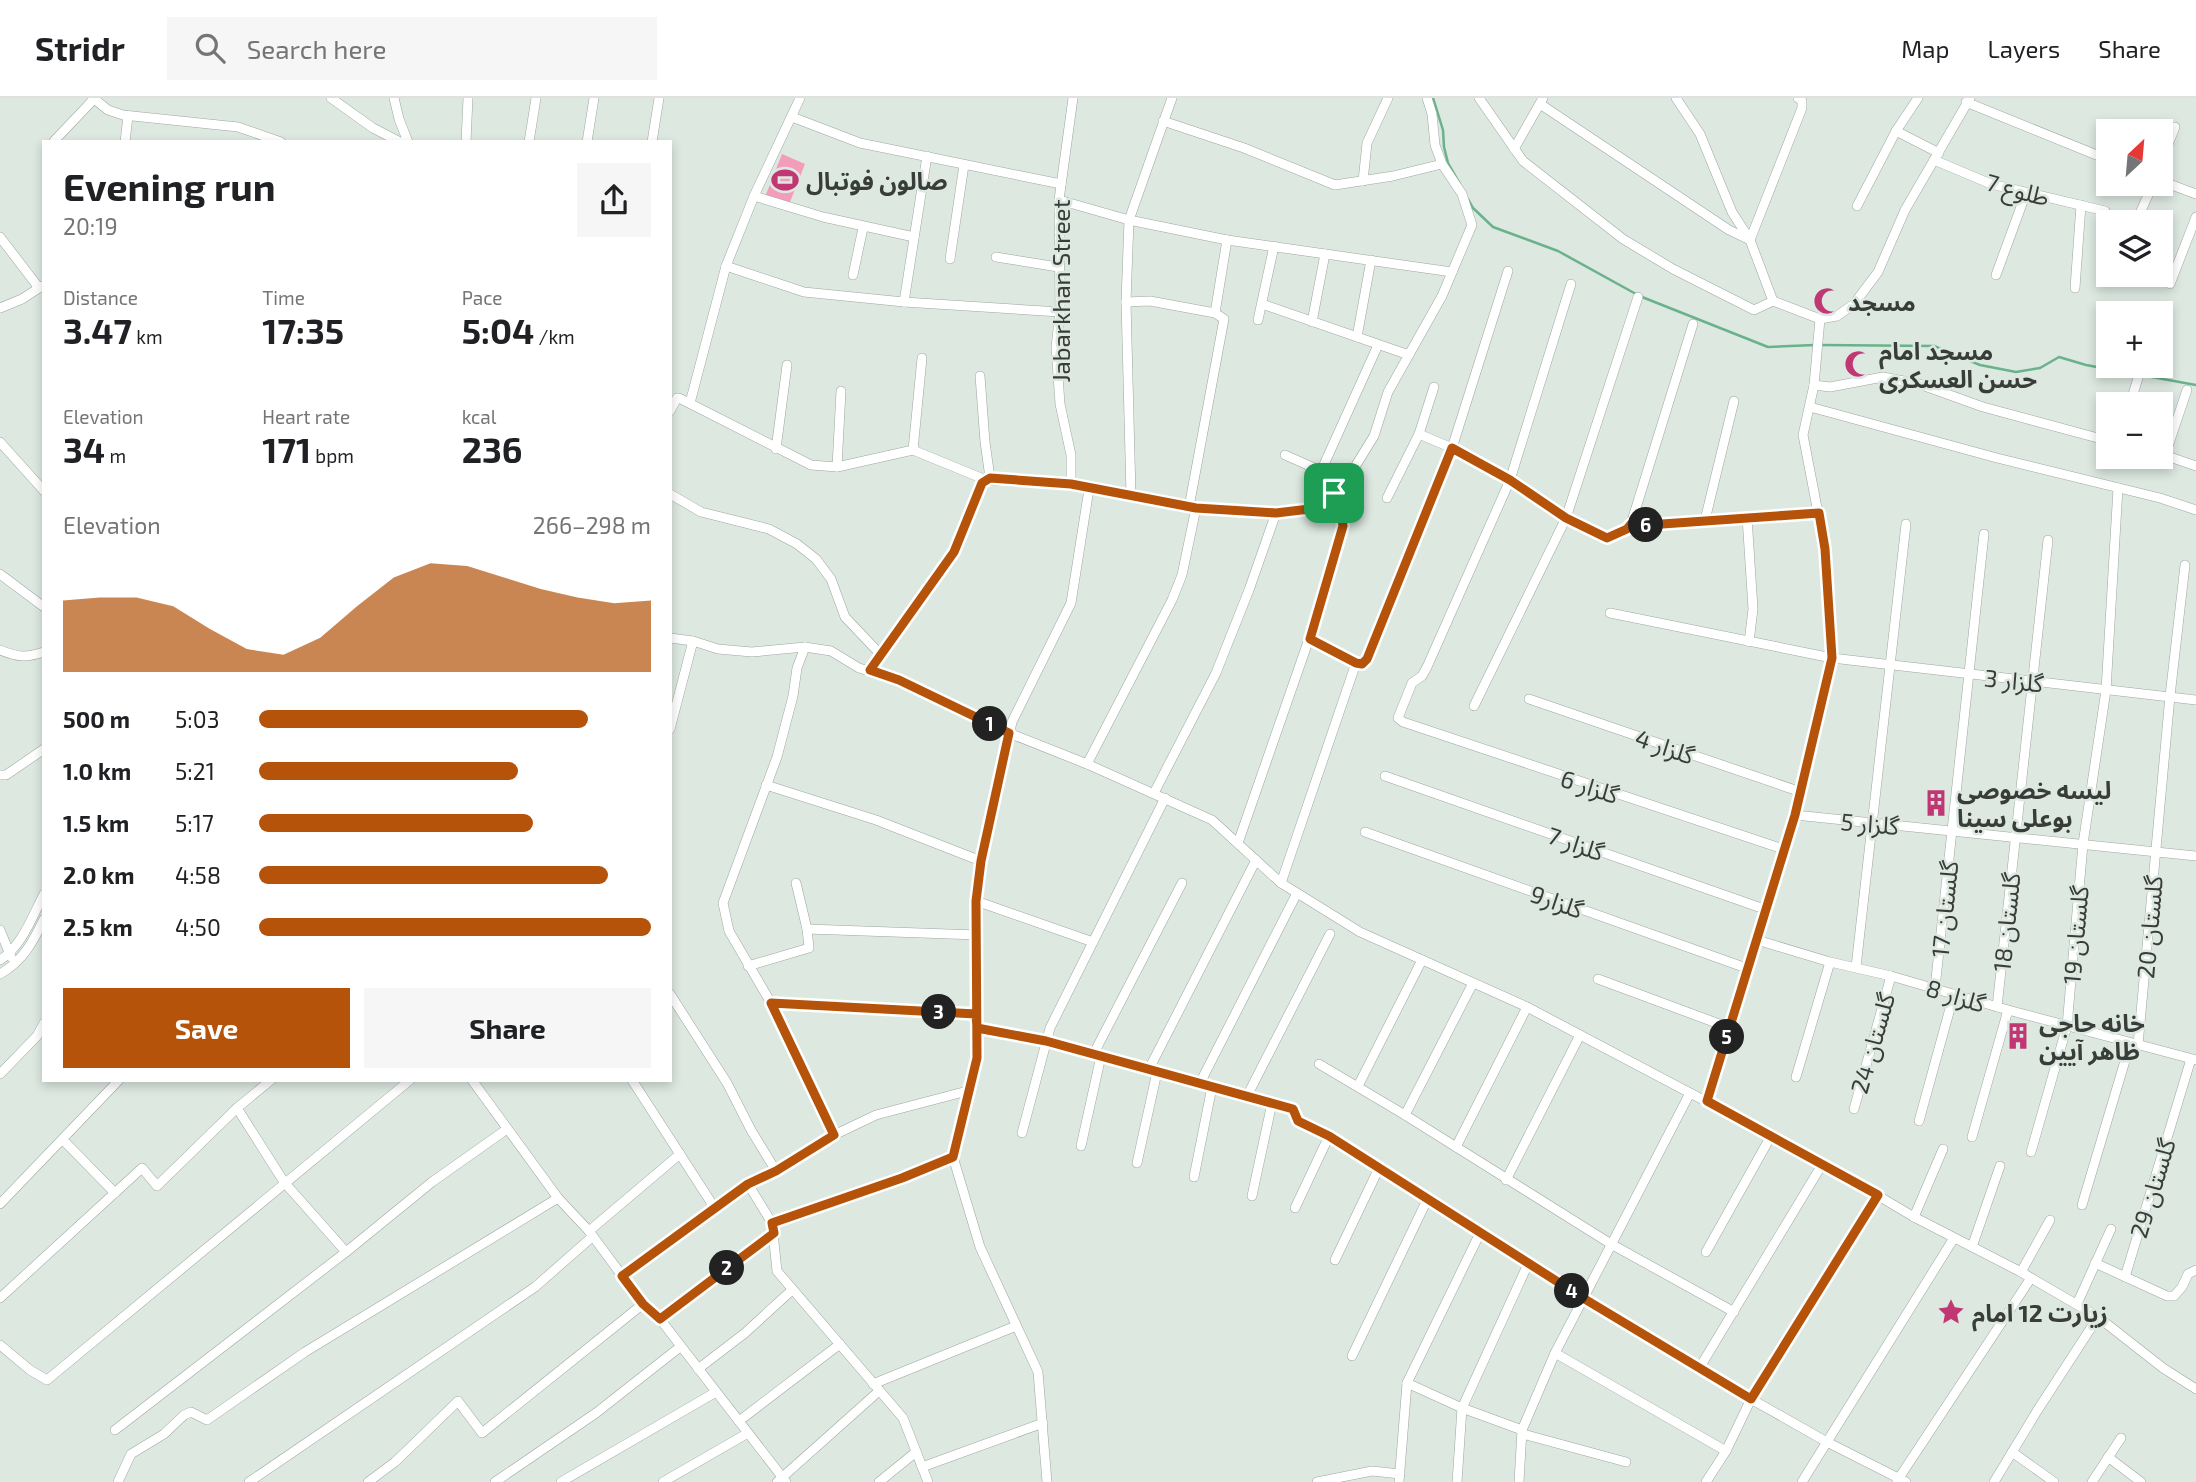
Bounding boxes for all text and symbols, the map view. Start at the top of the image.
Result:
search box [167,17,657,80]
text: Stridr [35,28,125,68]
icon: search [191,29,229,67]
text: Search here [247,33,386,64]
text: Map [1901,34,1949,63]
text: Layers [1987,34,2060,63]
text: Share [2098,34,2161,63]
north arrow [2096,119,2174,196]
map controls [2096,119,2173,469]
text: Evening run [63,163,276,209]
button: share [577,163,651,237]
sports icon: صالون فوتبال [770,165,800,195]
place label: صالون فوتبال [806,166,948,196]
street label: طلوع 7 [1982,167,2053,215]
street label: Jabarkhan Street [1046,199,1075,383]
button: layers [2096,210,2173,287]
text: 20:19 [63,212,118,240]
text: Distance [63,286,138,309]
text: Time [262,286,305,309]
text: Pace [462,286,503,309]
mosque icon: مسجد [1812,286,1842,316]
place label: مسجد [1848,287,1916,316]
button: + [2096,301,2173,378]
text: 3.47 [63,309,132,351]
text: 17:35 [262,309,344,351]
text: 5:04 [462,309,534,351]
text: km [132,325,163,348]
text: /km [534,325,575,348]
place label: مسجد امام حسن العسکری [1879,336,2037,394]
mosque icon: مسجد امام حسن العسکری [1843,349,1873,379]
button: − [2096,392,2173,469]
text: Elevation [63,405,144,428]
text: Heart rate [262,405,350,428]
text: kcal [462,405,496,428]
text: 34 [63,428,105,470]
text: 171 [262,428,311,470]
text: 236 [462,428,523,470]
text: m [105,444,126,467]
text: bpm [311,444,354,467]
pin [1304,463,1364,523]
icon: arrive [1315,474,1353,512]
pin: 6 [1628,508,1664,542]
text: Elevation [63,511,161,539]
text: 266–298 m [533,511,651,539]
text: 6 [1640,513,1651,536]
street label: گلزار 3 [1983,662,2046,699]
text: 500 m [63,705,130,733]
text: 5:03 [175,705,219,733]
pin: 1 [972,706,1007,742]
text: 1 [985,712,994,735]
street label: گلزار 4 [1631,722,1699,771]
text: 1.0 km [63,757,131,785]
text: 5:21 [175,757,215,785]
street label: گلزار 6 [1557,763,1624,810]
place label: لیسه خصوصی بوعلی سینا [1957,775,2111,833]
building icon: لیسه خصوصی بوعلی سینا [1921,788,1951,818]
street label: گلزار 5 [1839,806,1902,841]
text: 1.5 km [63,809,129,837]
text: 5:17 [175,809,214,837]
street label: گلزار 7 [1543,820,1609,867]
street label: گلستان 17 [1925,858,1965,959]
text: 2.0 km [63,861,135,889]
text: 4:58 [175,861,221,889]
street label: گلستان 18 [1986,870,2027,973]
street label: گلستان 20 [2130,873,2169,980]
street label: گلزار9 [1526,878,1588,925]
street label: گلستان 19 [2056,884,2095,985]
text: 2.5 km [63,913,133,941]
text: 4:50 [175,913,221,941]
street label: گلزار 8 [1923,972,1990,1019]
button: Save [63,988,350,1068]
button: Share [364,988,651,1068]
street label: گلستان 24 [1844,988,1901,1097]
pin: 3 [922,995,956,1030]
text: 3 [933,1000,944,1023]
place label: خانه حاجی ظاهر آیین [2039,1008,2145,1066]
pin: 5 [1710,1020,1744,1054]
building icon: خانه حاجی ظاهر آیین [2003,1021,2033,1051]
text: 5 [1721,1025,1732,1048]
street label: گلستان 29 [2123,1134,2182,1242]
pin: 2 [710,1250,744,1286]
text: 2 [721,1256,732,1279]
pin: 4 [1554,1274,1590,1308]
text: 4 [1565,1279,1578,1302]
place icon: زیارت 12 امام [1936,1297,1966,1327]
place label: زیارت 12 امام [1972,1298,2108,1332]

